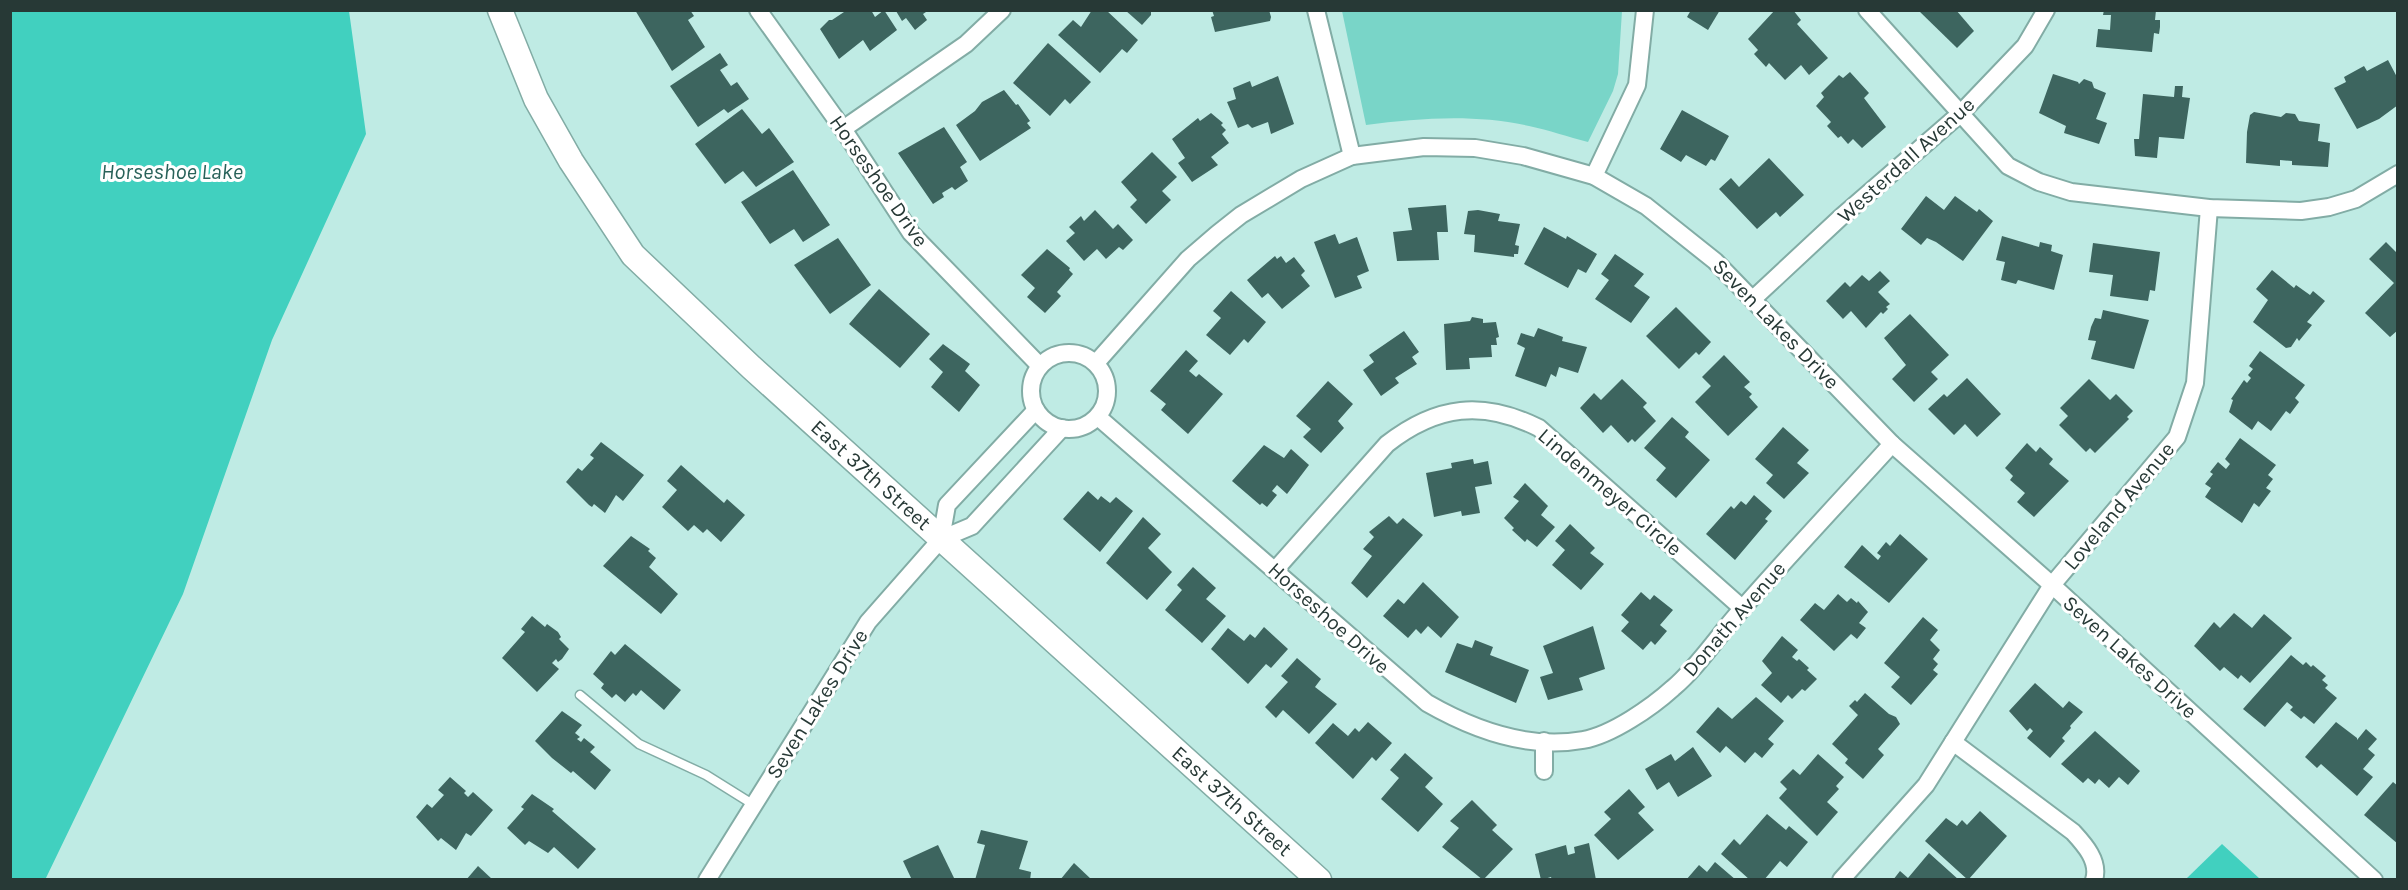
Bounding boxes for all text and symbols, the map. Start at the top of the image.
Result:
street label: Westerdall Avenue [1833,92,1979,228]
street label: Horseshoe Drive [825,111,933,251]
water label: Horseshoe Lake [101,159,243,185]
street label: Seven Lakes Drive [1708,254,1844,394]
street label: East 37th Street [806,415,936,535]
street label: Lindenmeyer Circle [1533,423,1687,561]
street label: Loveland Avenue [2059,437,2179,575]
street label: Horseshoe Drive [1263,557,1395,679]
street label: Donath Avenue [1678,557,1790,681]
street label: Seven Lakes Drive [2058,591,2202,723]
street label: Seven Lakes Drive [761,625,873,783]
street label: East 37th Street [1167,741,1297,861]

